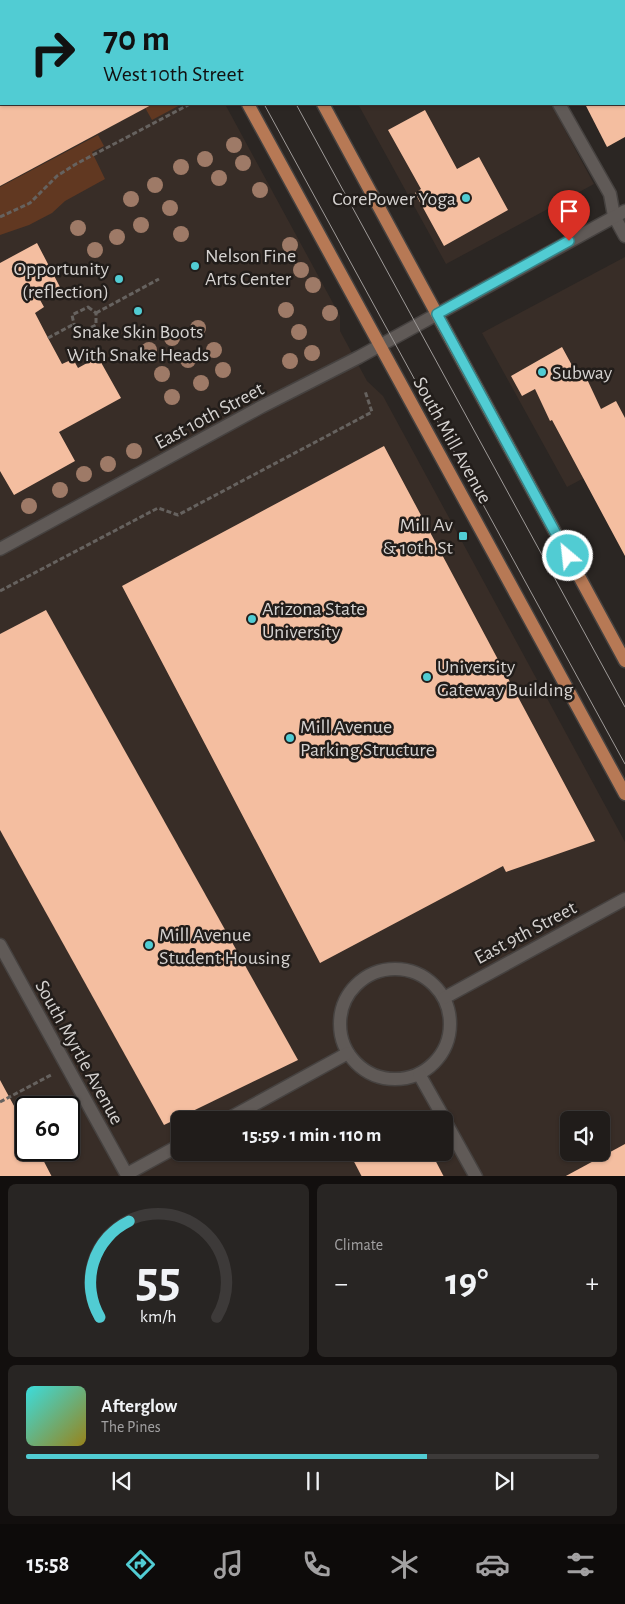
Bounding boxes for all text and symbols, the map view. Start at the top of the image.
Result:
icon: right [20,20,85,85]
text: 70 m [103,22,170,57]
text: West 10th Street [103,63,244,85]
place label: CorePower Yoga [332,189,456,209]
pin [548,190,590,241]
marker: CorePower Yoga [460,192,472,204]
icon: arrive [555,197,583,225]
place label: Nelson Fine Arts Center [205,246,296,289]
place label: Opportunity (reflection) [13,259,109,302]
marker: Nelson Fine Arts Center [189,260,201,272]
marker: Opportunity (reflection) [113,273,125,285]
marker: Snake Skin Boots With Snake Heads [132,305,144,317]
place label: Snake Skin Boots With Snake Heads [67,322,209,365]
place label: Subway [552,363,613,383]
marker: Subway [536,366,548,378]
street label: South Mill Avenue [409,374,495,507]
street label: East 10th Street [152,379,268,453]
place label: Mill Av & 10th St [382,515,454,558]
position arrow [541,529,593,581]
marker: Mill Av & 10th St [457,530,469,542]
place label: Arizona State University [262,599,365,642]
marker: Arizona State University [246,613,258,625]
place label: University Gateway Building [437,657,574,700]
marker: University Gateway Building [421,671,433,683]
place label: Mill Avenue Parking Structure [300,717,435,760]
marker: Mill Avenue Parking Structure [284,732,296,744]
street label: East 9th Street [471,897,580,968]
place label: Mill Avenue Student Housing [159,925,290,968]
marker: Mill Avenue Student Housing [143,939,155,951]
street label: South Myrtle Avenue [31,977,127,1128]
speed limit sign: 60 [15,1096,80,1161]
map controls [560,1111,610,1161]
button: sound [560,1111,610,1161]
text: 15:59 · 1 min · 110 m [243,1126,381,1145]
text: Climate [335,1237,383,1253]
text: 55 [136,1254,181,1306]
text: 19° [445,1264,488,1302]
text: − [335,1270,348,1298]
text: + [586,1270,599,1298]
text: km/h [140,1308,177,1326]
text: Afterglow [101,1397,177,1416]
text: The Pines [101,1419,161,1435]
icon: previous [108,1467,136,1495]
icon: pause [299,1467,327,1495]
icon: next [490,1467,518,1495]
icon: directions [123,1547,158,1582]
icon: music [211,1547,246,1582]
icon: phone [299,1547,334,1582]
icon: climate [387,1547,422,1582]
icon: car [475,1547,510,1582]
icon: filters [563,1547,598,1582]
text: 15:58 [27,1553,69,1575]

